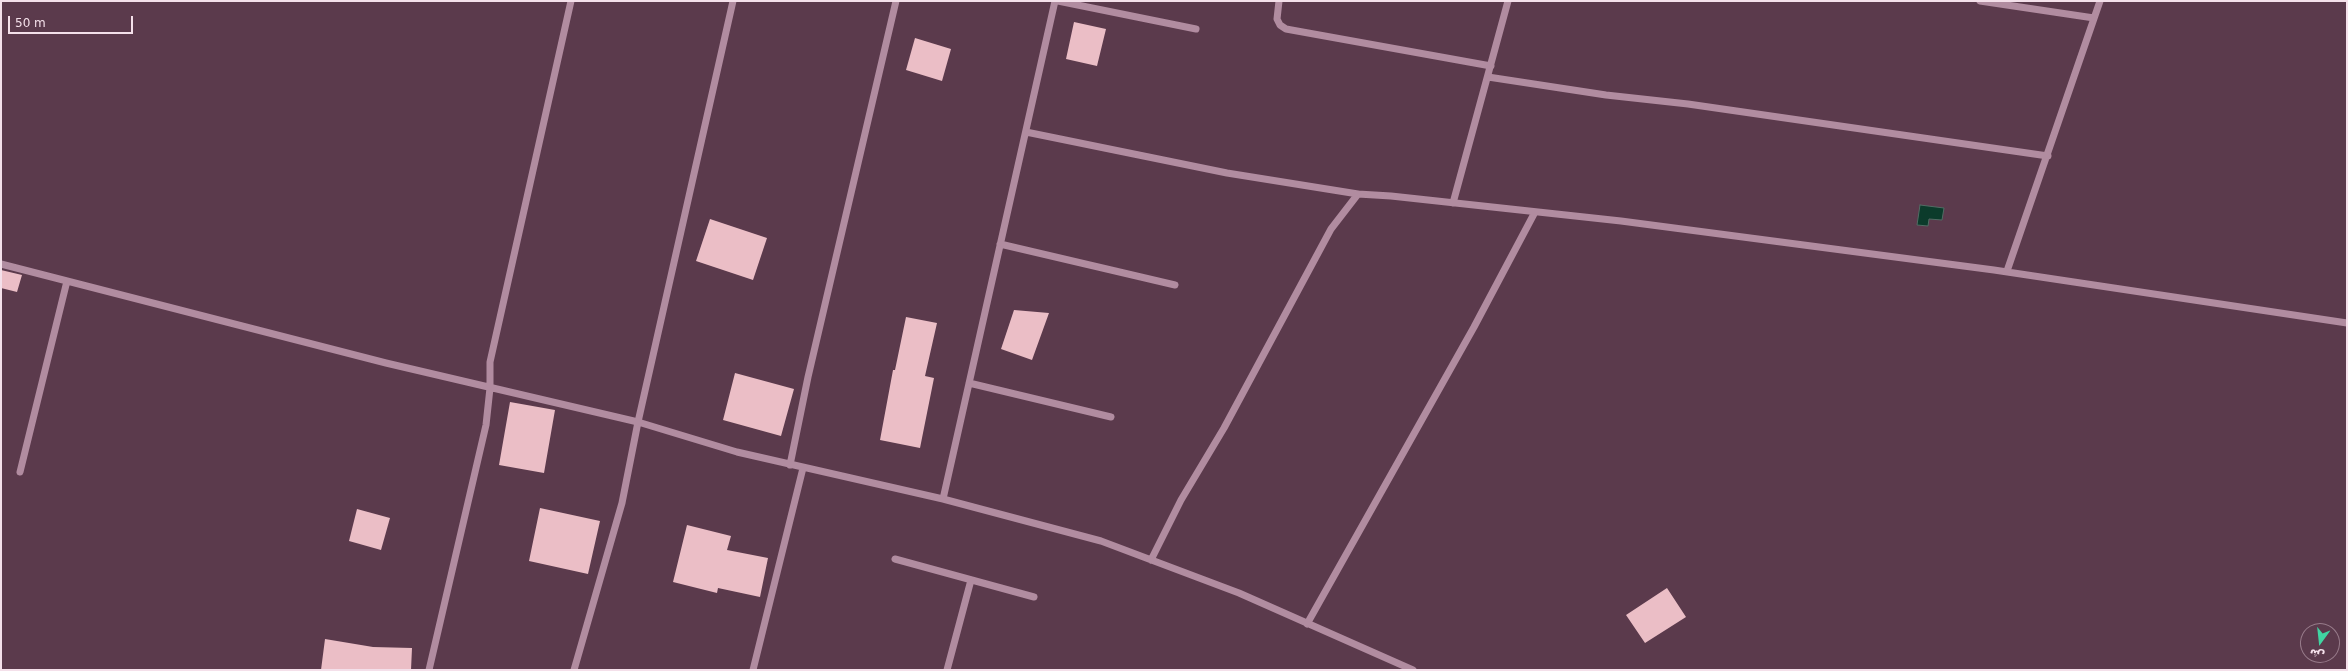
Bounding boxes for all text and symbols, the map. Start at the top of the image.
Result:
scale bar [10,8,135,34]
text: 50 m [15,16,46,30]
north arrow [2300,623,2340,663]
text: ش [2308,646,2326,662]

